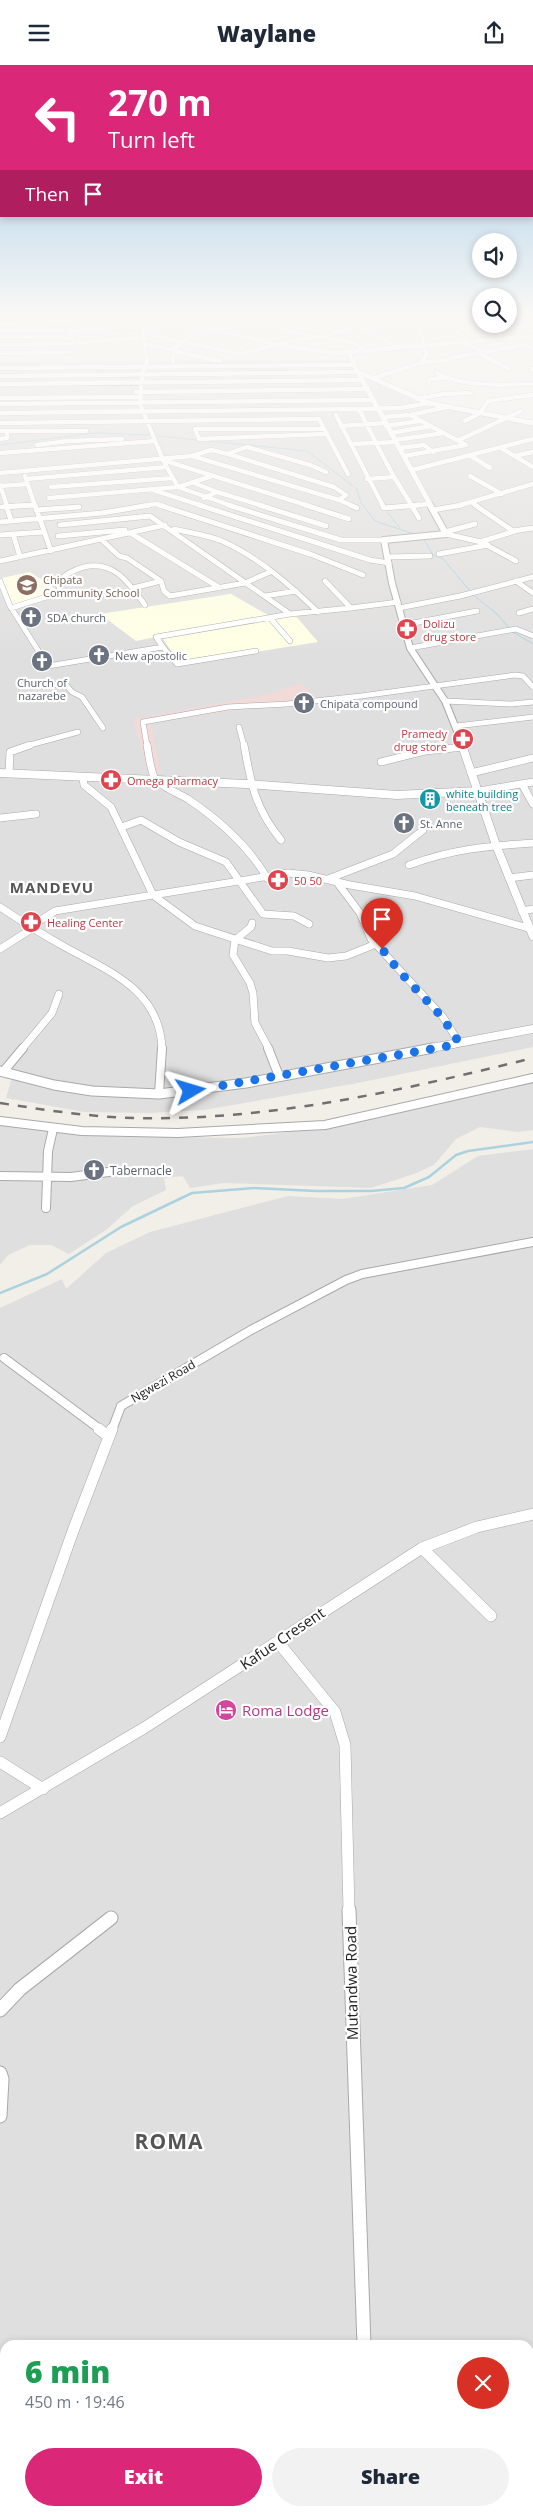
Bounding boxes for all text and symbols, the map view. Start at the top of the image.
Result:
text: Waylane [217,18,316,48]
icon: menu [25,19,53,47]
icon: share [480,19,508,47]
text: 270 m [108,79,212,126]
icon: left [25,85,90,150]
text: Turn left [108,124,195,154]
icon: arrive [79,180,107,208]
text: Then [25,181,69,207]
map controls [472,233,517,333]
button: sound [472,233,517,278]
button: search [472,288,517,333]
place label: Chipata Community School [43,572,140,600]
school or university icon: Chipata Community School [15,573,39,597]
church icon: SDA church [19,605,43,629]
place label: SDA church [47,610,106,625]
place label: Dolizu drug store [423,616,476,644]
pharmacy icon: Dolizu drug store [395,617,419,641]
church icon: New apostolic [87,643,111,667]
place label: New apostolic [115,648,187,663]
church icon: Church of nazarebe [30,649,54,673]
place label: Church of nazarebe [17,675,68,703]
church icon: Chipata compound [292,691,316,715]
place label: Chipata compound [320,696,418,711]
place label: Pramedy drug store [394,726,447,754]
pharmacy icon: Pramedy drug store [451,727,475,751]
pharmacy icon: Omega pharmacy [99,768,123,792]
place label: Omega pharmacy [127,773,219,788]
place label: white building beneath tree [446,786,518,814]
building icon: white building beneath tree [418,787,442,811]
church icon: St. Anne [392,811,416,835]
place label: St. Anne [420,816,462,831]
pharmacy icon: 50 50 [266,868,290,892]
place label: 50 50 [294,873,322,888]
district label: MANDEVU [10,877,94,897]
pin [361,898,403,949]
icon: arrive [368,905,396,933]
pharmacy icon: Healing Center [19,910,43,934]
place label: Healing Center [47,915,123,930]
position arrow [164,1064,216,1116]
church icon: Tabernacle [82,1158,106,1182]
place label: Tabernacle [110,1162,172,1179]
street label: Ngwezi Road [128,1356,198,1406]
street label: Kafue Cresent [236,1602,328,1674]
hotel icon: Roma Lodge [214,1698,238,1722]
place label: Roma Lodge [242,1700,329,1720]
street label: Mutandwa Road [340,1926,362,2040]
district label: ROMA [135,2127,203,2155]
text: 6 min [25,2351,110,2392]
button: close [457,2357,509,2409]
text: 450 m · 19:46 [25,2391,125,2413]
button: Exit [25,2448,262,2506]
button: Share [272,2448,509,2506]

